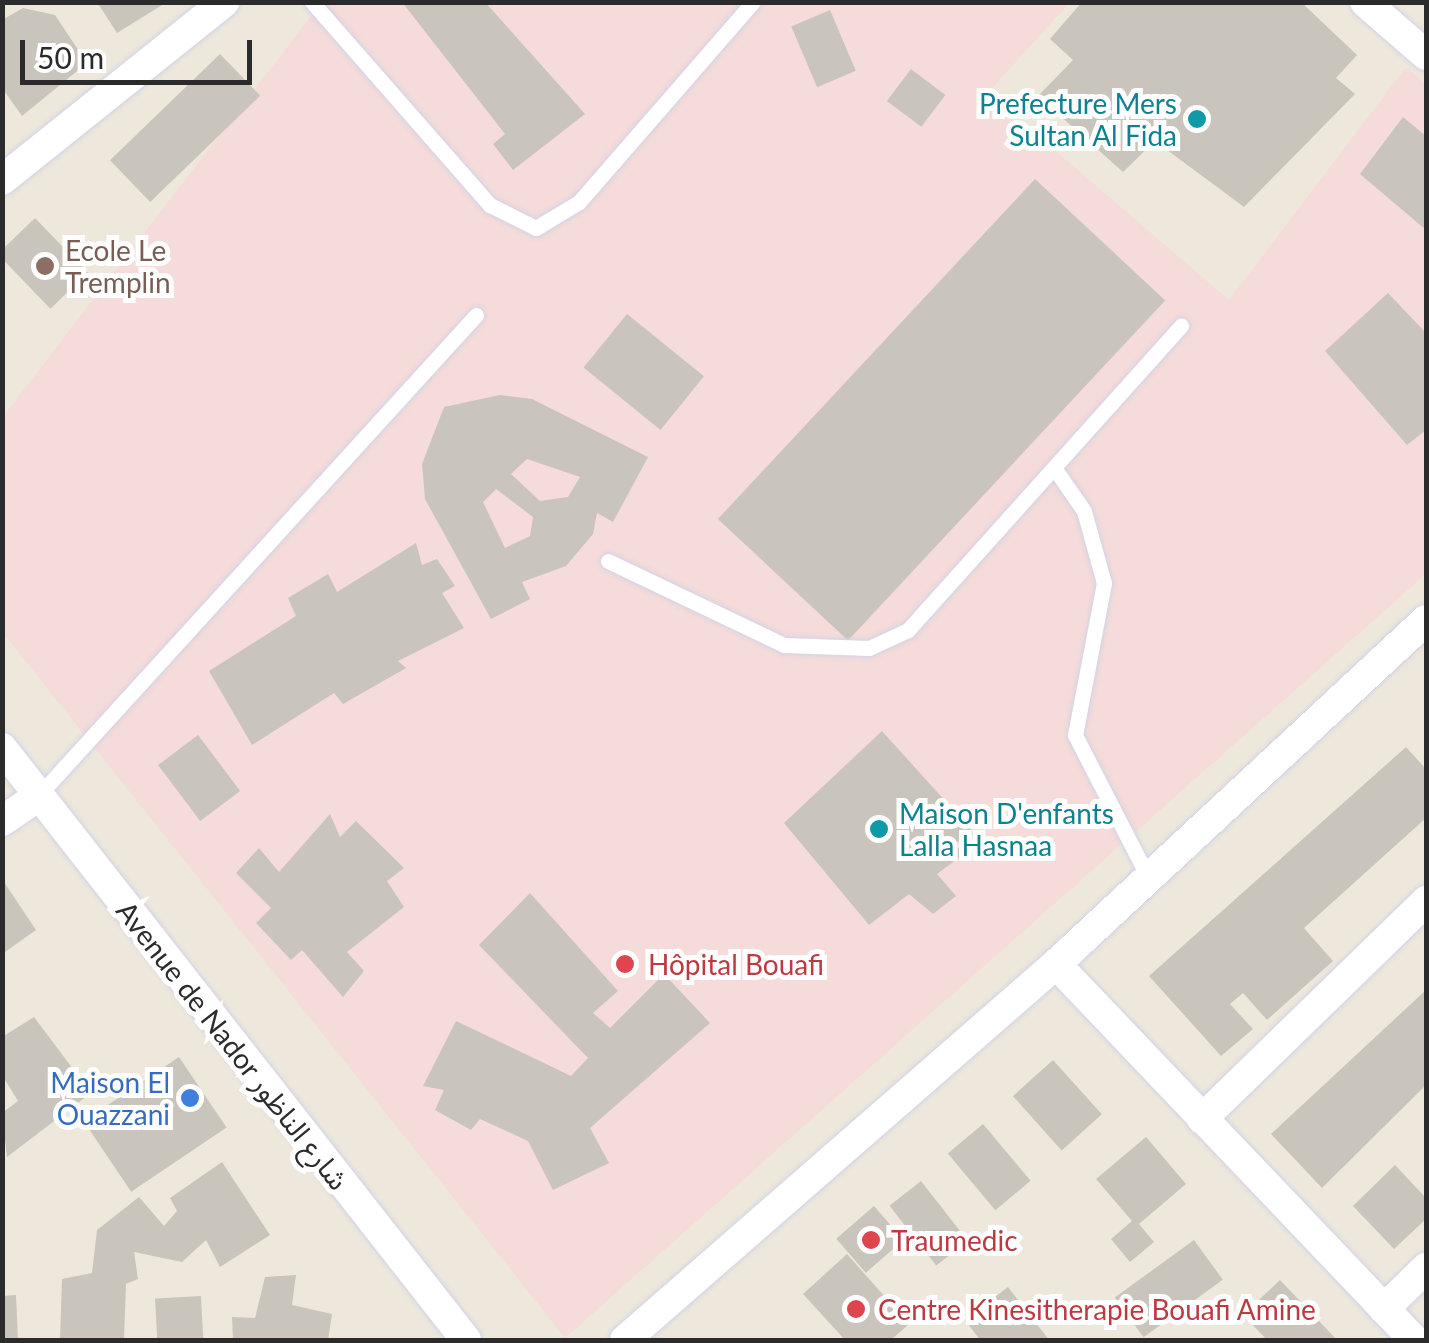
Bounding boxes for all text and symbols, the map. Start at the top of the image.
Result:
scale bar [25,20,258,82]
text: 50 m [37,39,104,75]
place label: Prefecture Mers Sultan Al Fida [979,86,1177,152]
marker: Prefecture Mers Sultan Al Fida [1186,108,1208,130]
place label: Ecole Le Tremplin [65,233,171,299]
marker: Ecole Le Tremplin [34,255,56,277]
place label: Maison D'enfants Lalla Hasnaa [899,796,1114,862]
marker: Maison D'enfants Lalla Hasnaa [868,818,890,840]
street label: Avenue de Nador شارع الناظور [110,894,356,1196]
place label: Hôpital Bouafi [648,947,824,981]
marker: Hôpital Bouafi [612,951,638,977]
place label: Maison El Ouazzani [50,1065,170,1131]
marker: Maison El Ouazzani [179,1087,201,1109]
place label: Traumedic [891,1223,1018,1257]
marker: Traumedic [860,1229,882,1251]
place label: Centre Kinesitherapie Bouafi Amine [878,1292,1317,1326]
marker: Centre Kinesitherapie Bouafi Amine [843,1296,869,1322]

